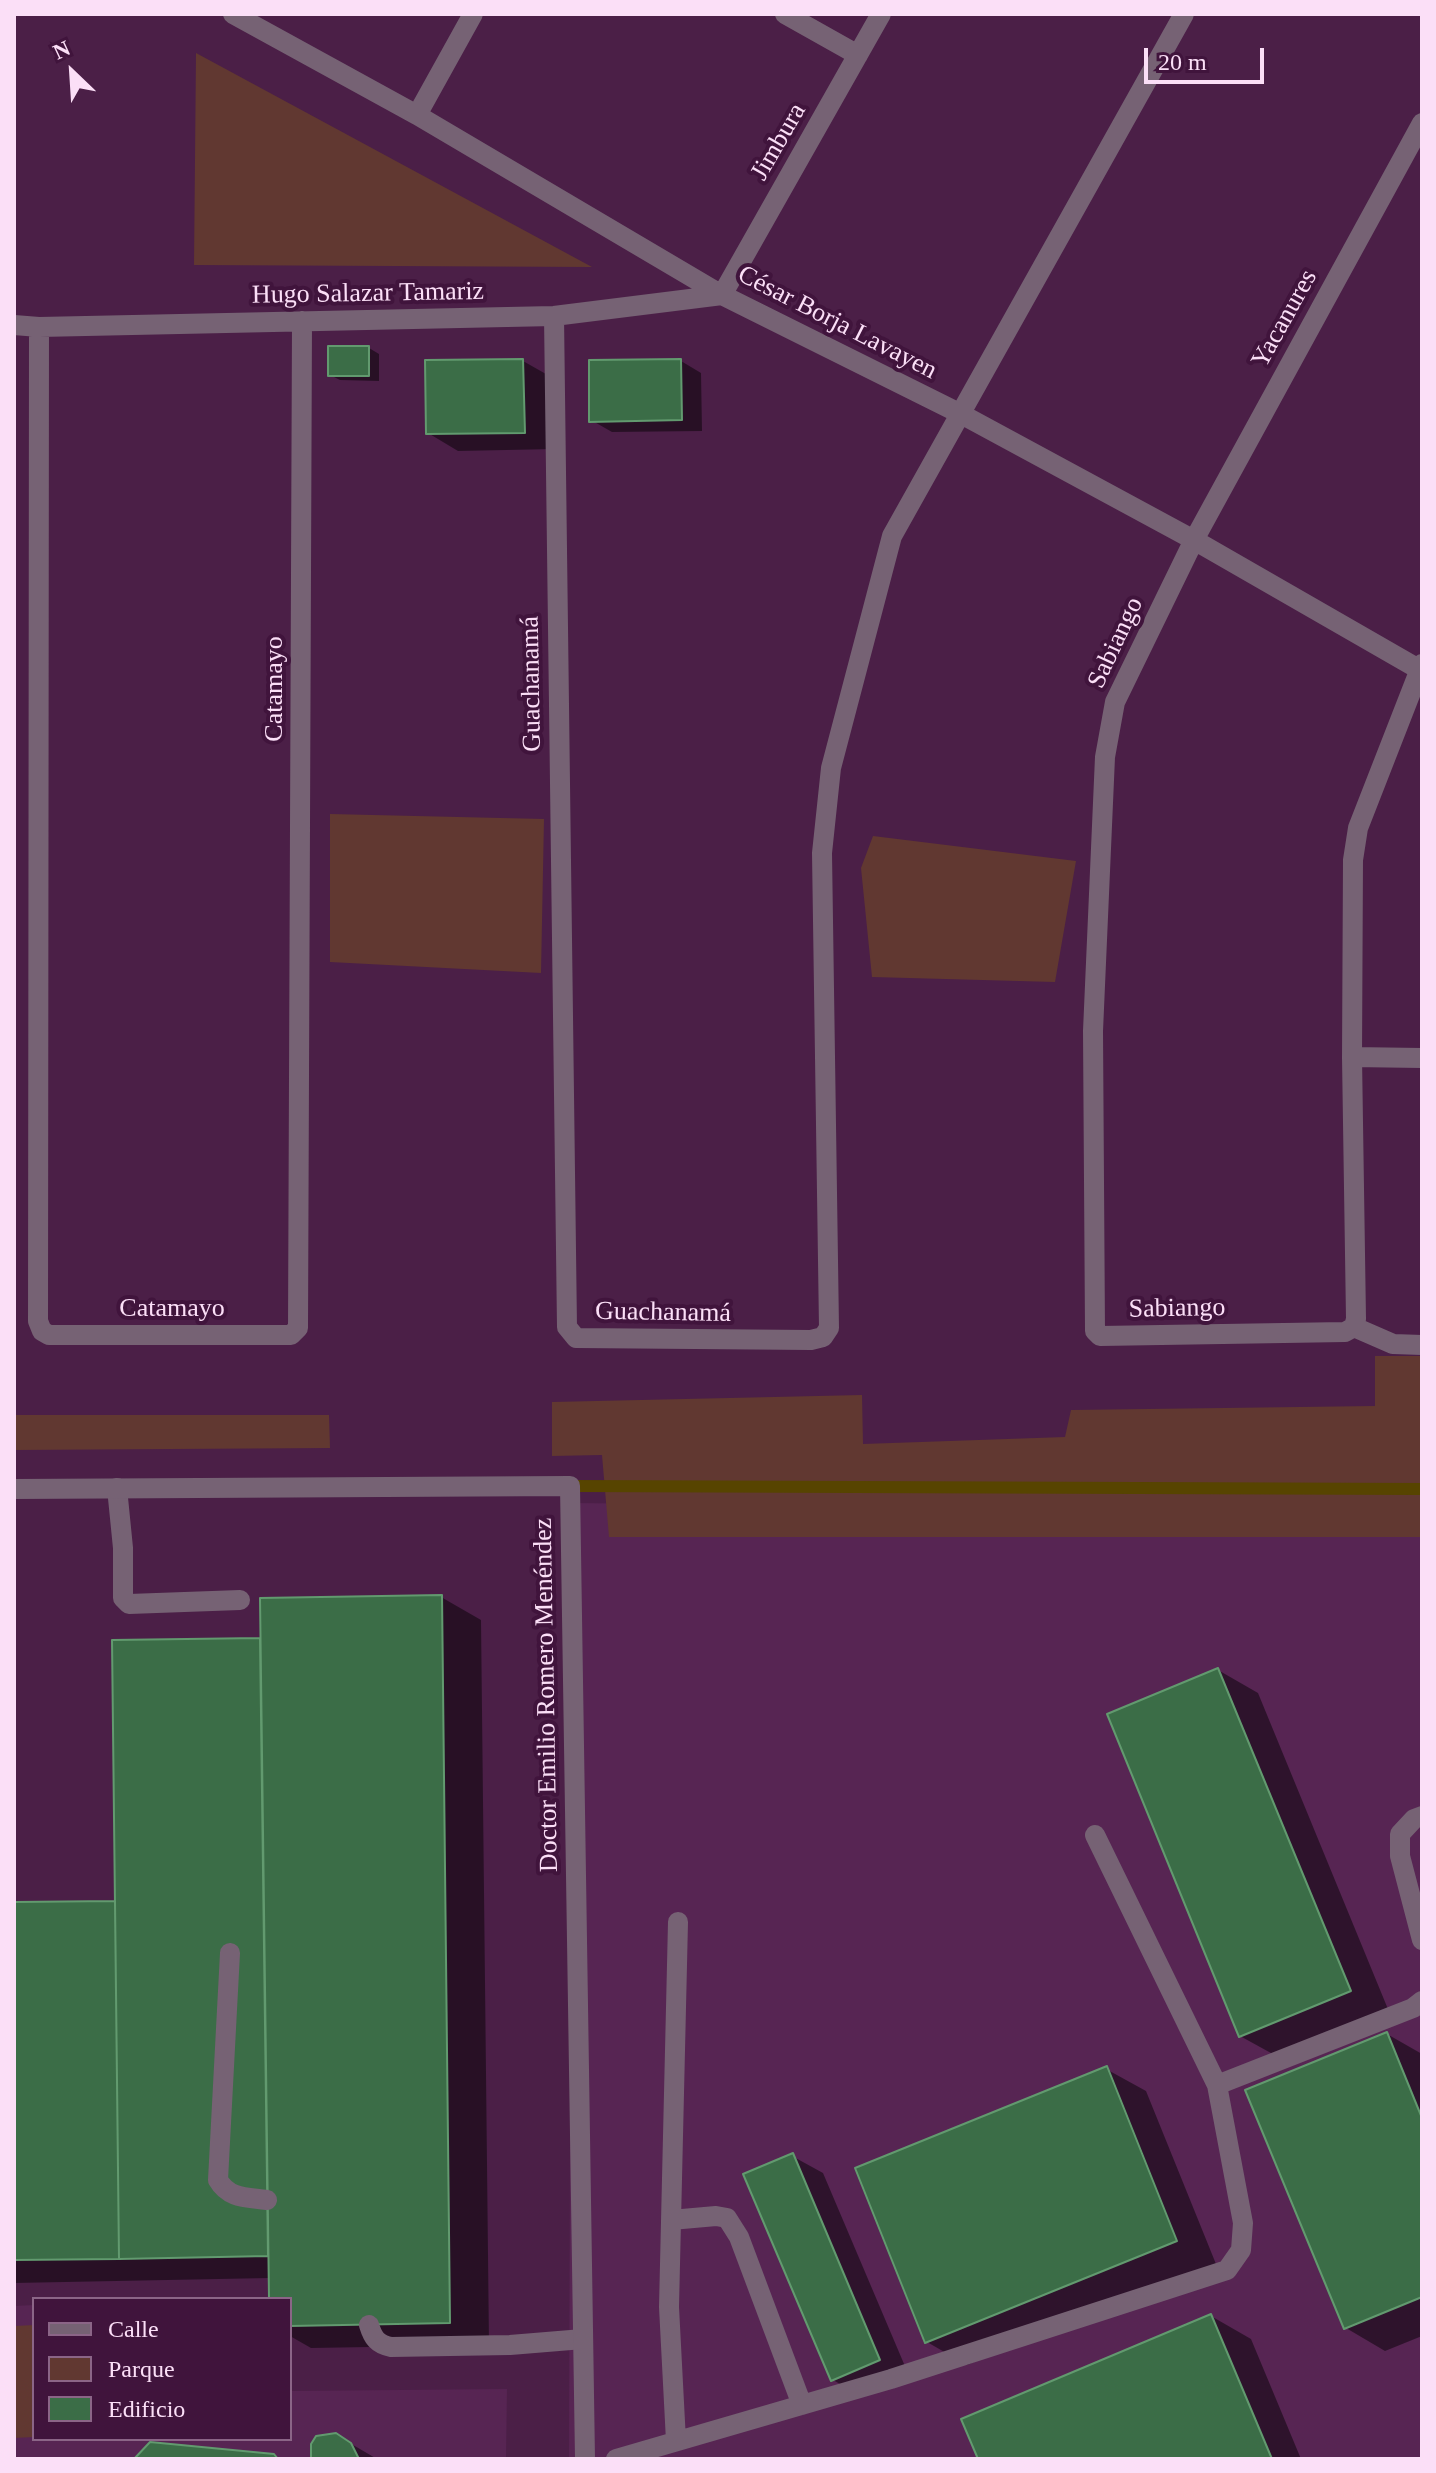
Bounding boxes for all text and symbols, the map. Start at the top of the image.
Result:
north arrow [32,32,112,112]
scale bar [1148,32,1268,82]
text: N [49,35,74,64]
text: 20 m [1158,49,1207,75]
street label: Jimbura [745,98,813,186]
street label: César Borja Lavayen [732,259,942,387]
street label: Yacanures [1245,265,1325,373]
street label: Hugo Salazar Tamariz [252,276,484,312]
street label: Sabiango [1081,593,1151,693]
street label: Guachanamá [515,616,549,752]
street label: Catamayo [259,636,291,742]
street label: Catamayo [119,1293,225,1325]
street label: Sabiango [1128,1293,1226,1325]
street label: Guachanamá [595,1296,731,1330]
street label: Doctor Emilio Romero Menéndez [528,1517,566,1873]
legend [32,2297,292,2441]
text: Calle [108,2316,159,2342]
text: Parque [108,2356,175,2382]
text: Edificio [108,2396,185,2422]

